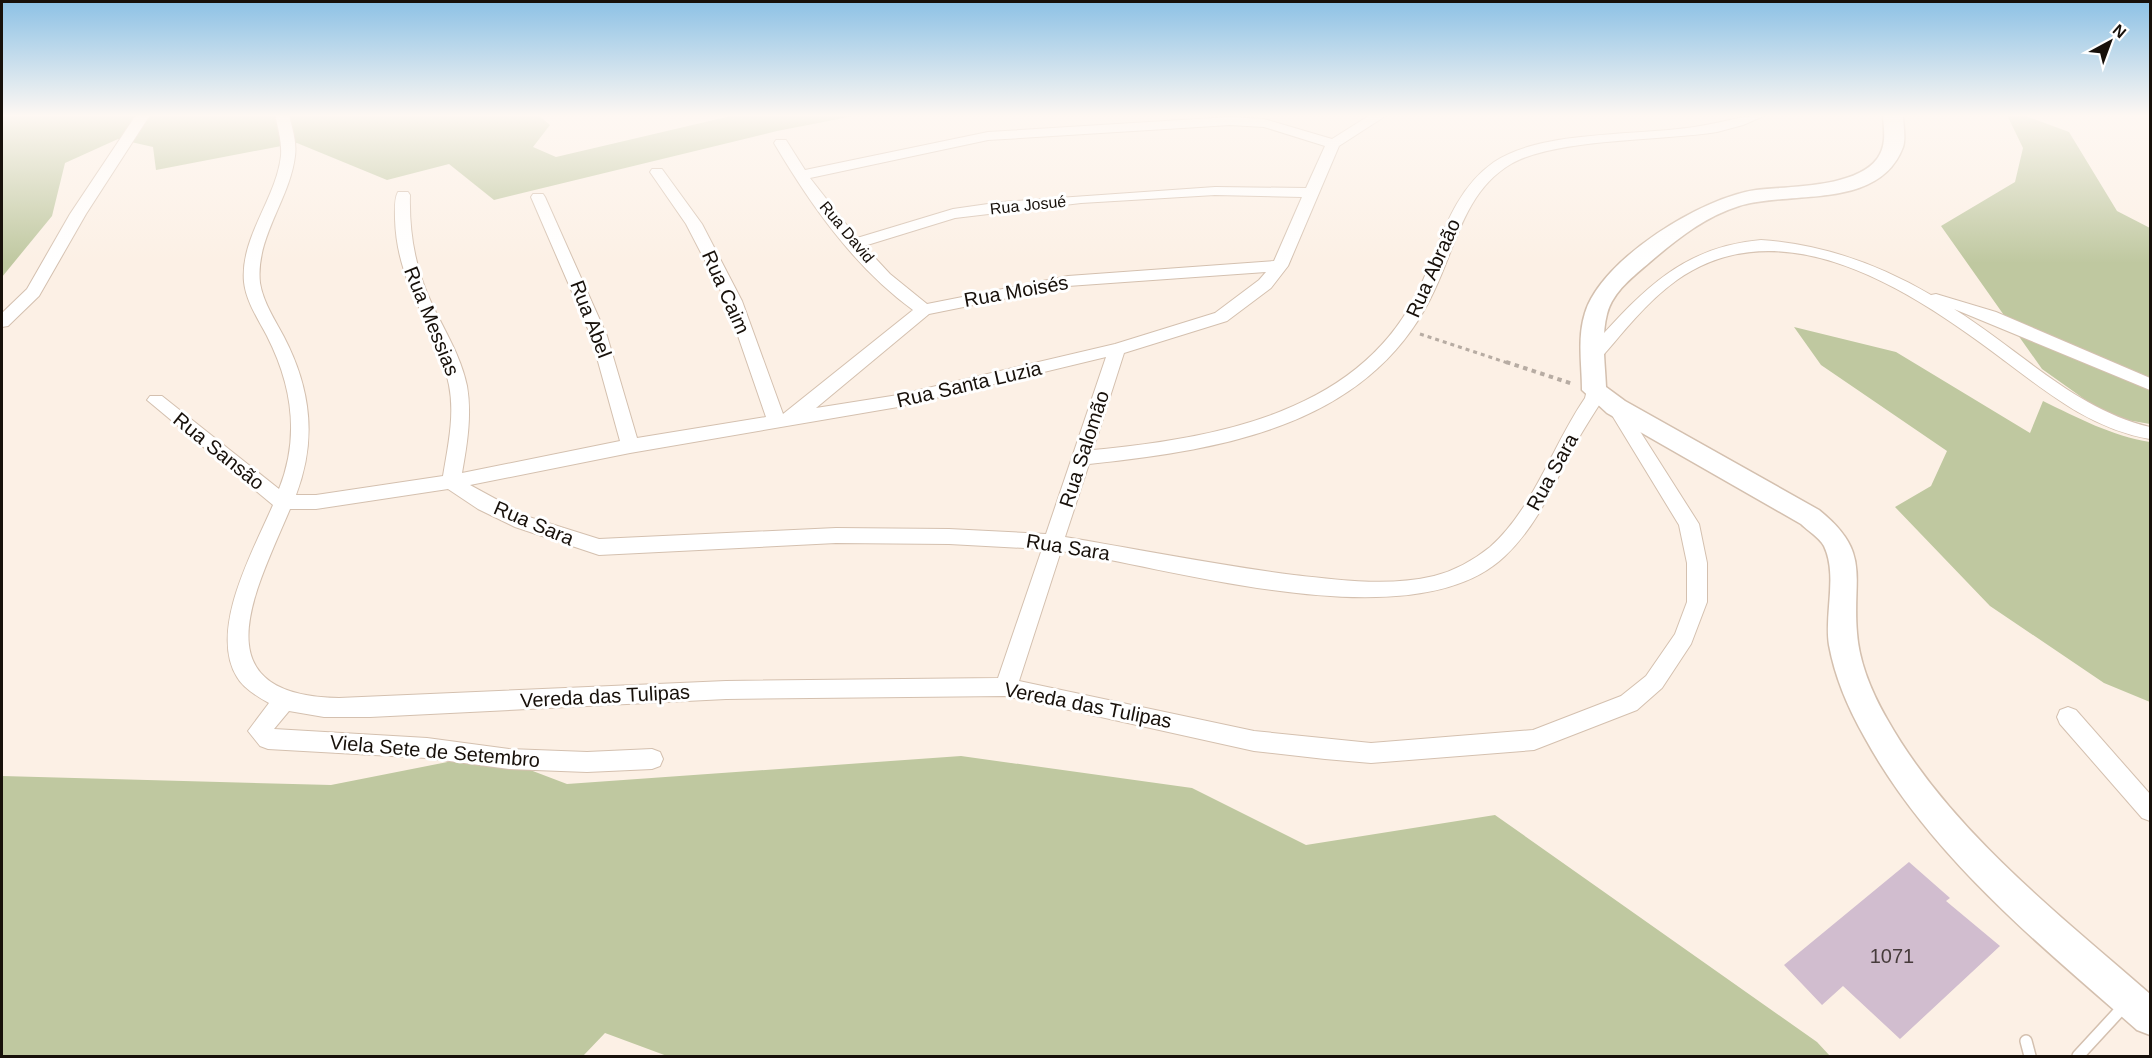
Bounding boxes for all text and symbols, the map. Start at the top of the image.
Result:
north arrow [2080,12,2140,72]
text: N [2110,21,2129,41]
street label: Rua Josué [989,193,1067,217]
street label: Rua David [816,198,878,266]
street label: Rua Abraão [1401,215,1465,321]
street label: Rua Caim [698,247,754,337]
street label: Rua Messias [400,263,464,379]
street label: Rua Moisés [962,271,1070,311]
street label: Rua Abel [566,277,616,361]
street label: Rua Santa Luzia [894,356,1044,411]
street label: Rua Salomão [1055,388,1113,510]
street label: Rua Sansão [169,408,269,494]
street label: Rua Sara [1522,429,1583,514]
street label: Rua Sara [491,496,578,550]
street label: Rua Sara [1025,530,1112,565]
street label: Vereda das Tulipas [1002,678,1174,732]
street label: Vereda das Tulipas [519,681,691,711]
street label: Viela Sete de Setembro [329,731,541,771]
house number: 1071 [1870,945,1914,967]

